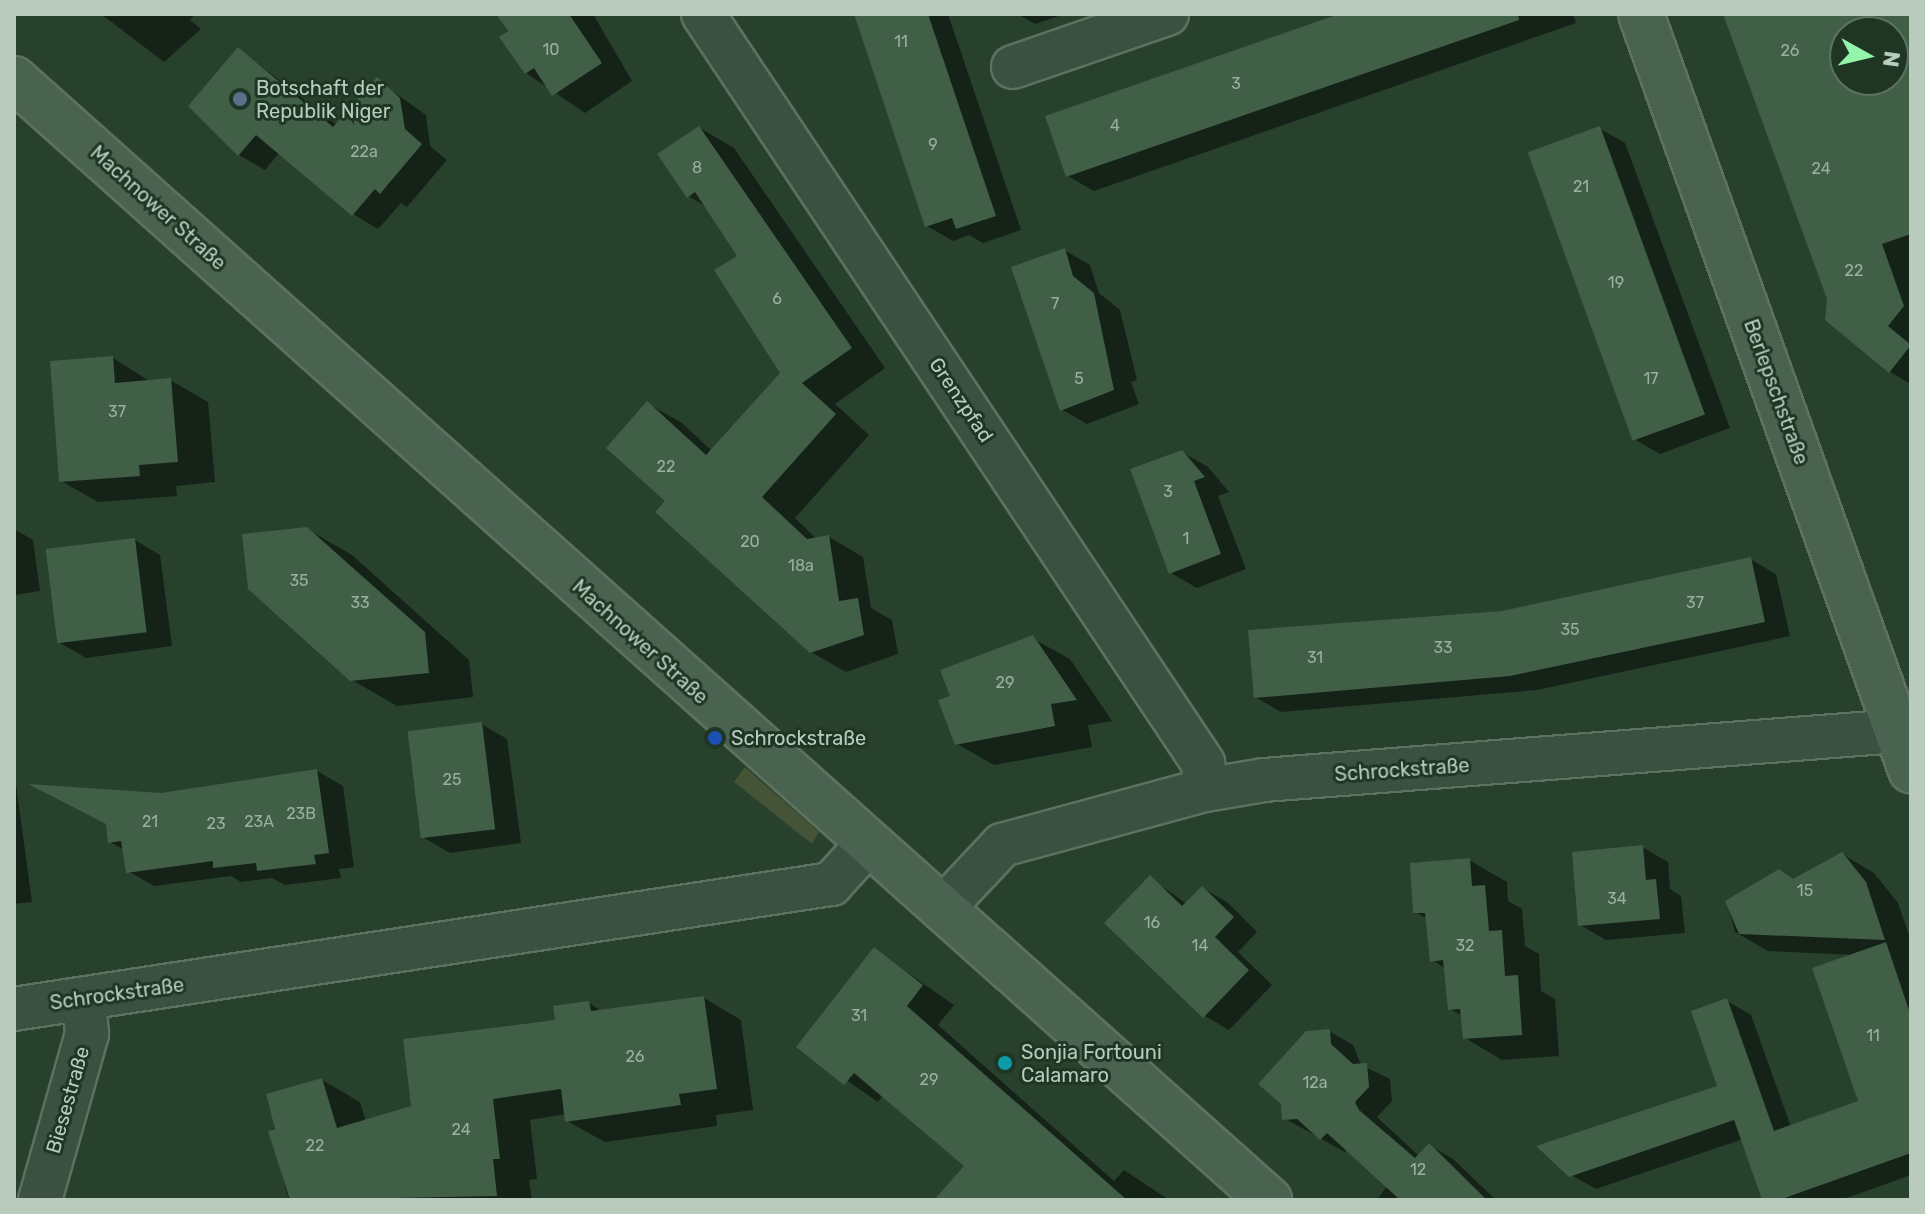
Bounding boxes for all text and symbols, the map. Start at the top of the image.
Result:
north arrow [1829,16,1909,96]
house number: 11 [894,32,908,52]
house number: 10 [542,40,560,60]
house number: 26 [1780,41,1800,61]
text: N [1877,49,1906,69]
house number: 3 [1231,74,1241,94]
place label: Botschaft der Republik Niger [256,76,390,123]
marker: Botschaft der Republik Niger [231,90,249,108]
house number: 4 [1110,116,1120,136]
house number: 9 [928,135,938,155]
street label: Machnower Straße [85,141,231,275]
house number: 22a [350,142,378,162]
house number: 8 [692,158,702,178]
house number: 24 [1811,159,1831,179]
house number: 21 [1573,177,1589,197]
house number: 22 [1845,261,1863,281]
house number: 19 [1608,273,1624,293]
house number: 6 [772,289,782,309]
house number: 7 [1051,294,1059,314]
street label: Berlepschstraße [1739,316,1813,468]
street label: Grenzpfad [924,353,998,447]
house number: 5 [1074,369,1084,389]
house number: 17 [1643,369,1659,389]
house number: 37 [108,402,126,422]
house number: 22 [657,457,675,477]
house number: 3 [1163,482,1173,502]
house number: 1 [1183,529,1189,549]
house number: 20 [740,532,760,552]
house number: 18a [788,556,814,576]
house number: 35 [289,571,309,591]
street label: Machnower Straße [567,575,713,709]
house number: 33 [350,593,370,613]
house number: 37 [1686,593,1704,613]
house number: 35 [1560,620,1580,640]
house number: 33 [1433,638,1453,658]
house number: 31 [1307,648,1323,668]
house number: 29 [996,673,1014,693]
place label: Schrockstraße [731,726,866,750]
marker: Schrockstraße [706,729,724,747]
street label: Schrockstraße [1334,753,1470,787]
house number: 25 [443,770,461,790]
house number: 23B [286,804,316,824]
house number: 21 [142,812,158,832]
house number: 23A [244,812,274,832]
house number: 23 [206,814,226,834]
house number: 15 [1797,881,1813,901]
house number: 34 [1607,889,1627,909]
house number: 16 [1144,913,1160,933]
house number: 14 [1192,936,1208,956]
house number: 32 [1455,936,1475,956]
street label: Schrockstraße [48,973,186,1015]
house number: 31 [851,1006,867,1026]
house number: 11 [1866,1026,1880,1046]
place label: Sonjia Fortouni Calamaro [1021,1040,1162,1087]
street label: Biesestraße [41,1044,95,1156]
house number: 26 [625,1047,645,1067]
marker: Sonjia Fortouni Calamaro [996,1054,1014,1072]
house number: 29 [920,1070,938,1090]
house number: 12a [1302,1073,1328,1093]
house number: 24 [451,1120,471,1140]
house number: 22 [306,1136,324,1156]
house number: 12 [1410,1160,1426,1180]

